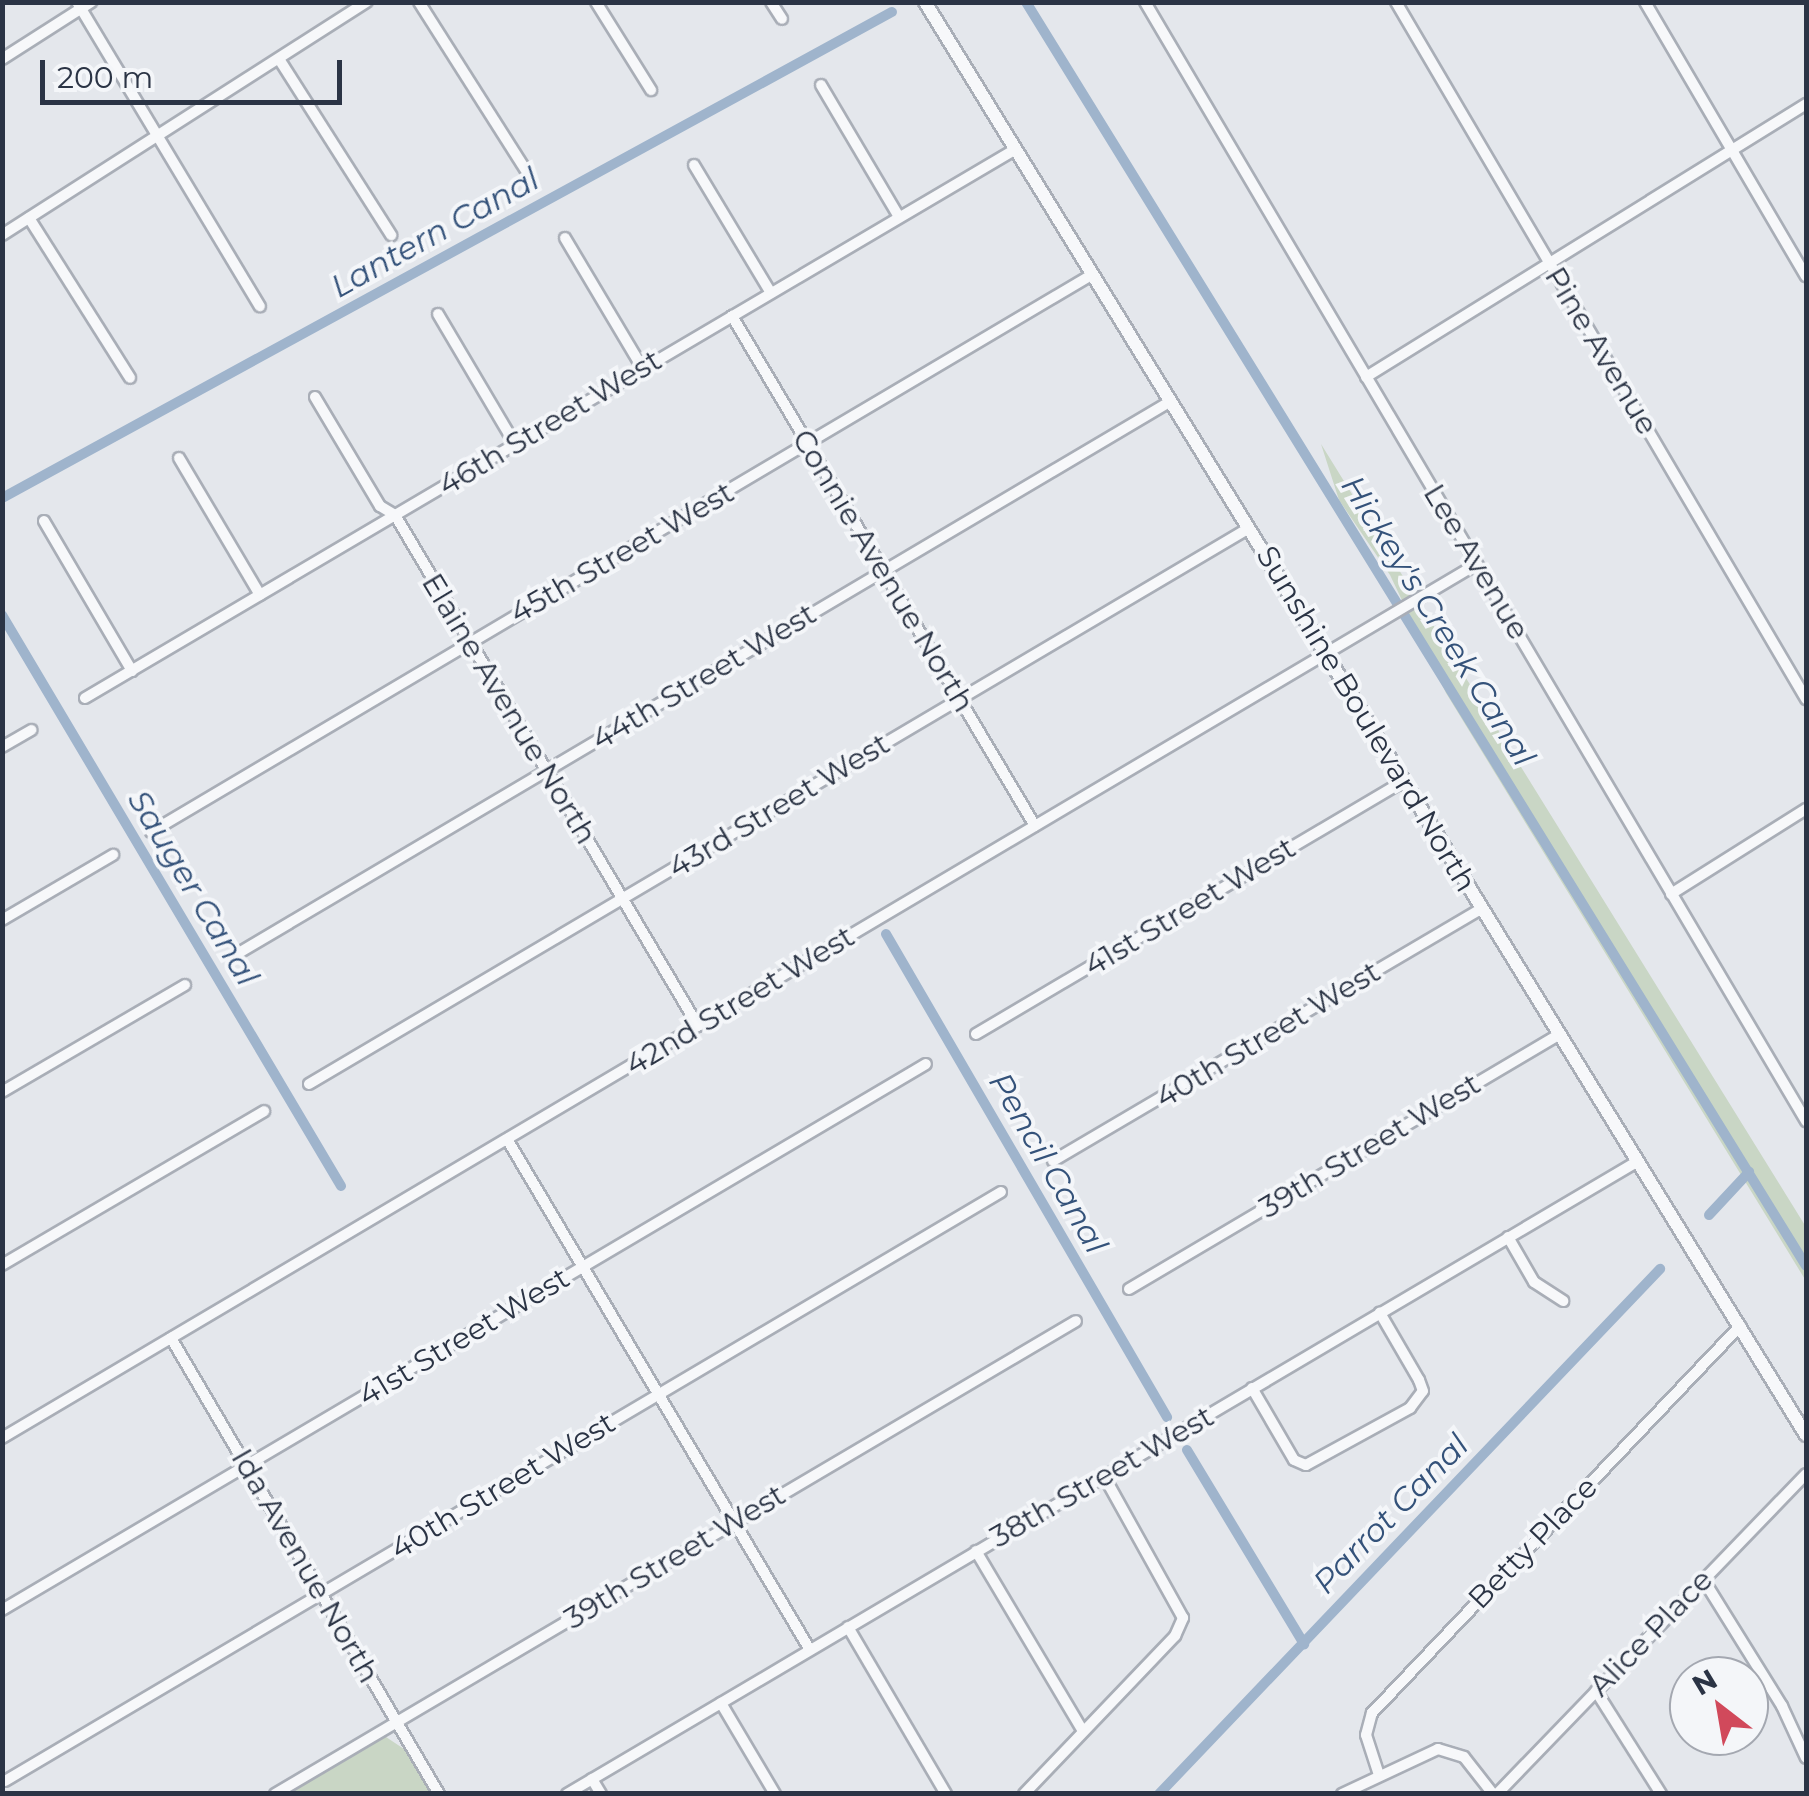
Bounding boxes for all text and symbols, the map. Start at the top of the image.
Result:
scale bar [45,40,348,102]
text: 200 m [57,59,153,96]
water label: Lantern Canal [324,160,546,306]
street label: Pine Avenue [1537,261,1665,441]
street label: 46th Street West [432,342,668,504]
street label: Connie Avenue North [784,423,982,719]
water label: Hickey's Creek Canal [1333,469,1543,773]
street label: 45th Street West [504,474,740,632]
street label: Lee Avenue [1416,478,1536,646]
street label: Sunshine Boulevard North [1248,540,1484,898]
street label: Elaine Avenue North [414,567,604,851]
street label: 44th Street West [585,596,823,758]
street label: 43rd Street West [662,726,896,886]
water label: Sauger Canal [120,783,266,993]
street label: 41st Street West [1078,830,1302,984]
street label: 42nd Street West [619,918,861,1084]
street label: 40th Street West [1149,954,1387,1116]
water label: Pencil Canal [981,1066,1115,1260]
street label: 39th Street West [1253,1066,1487,1226]
street label: 41st Street West [352,1260,576,1414]
street label: 38th Street West [984,1399,1220,1555]
street label: 40th Street West [384,1405,622,1567]
water label: Parrot Canal [1305,1426,1477,1602]
street label: Ida Avenue North [223,1443,387,1689]
street label: Betty Place [1461,1469,1605,1617]
street label: 39th Street West [558,1477,792,1637]
street label: Alice Place [1582,1562,1720,1704]
north arrow [1669,1656,1769,1756]
text: N [1686,1662,1723,1702]

